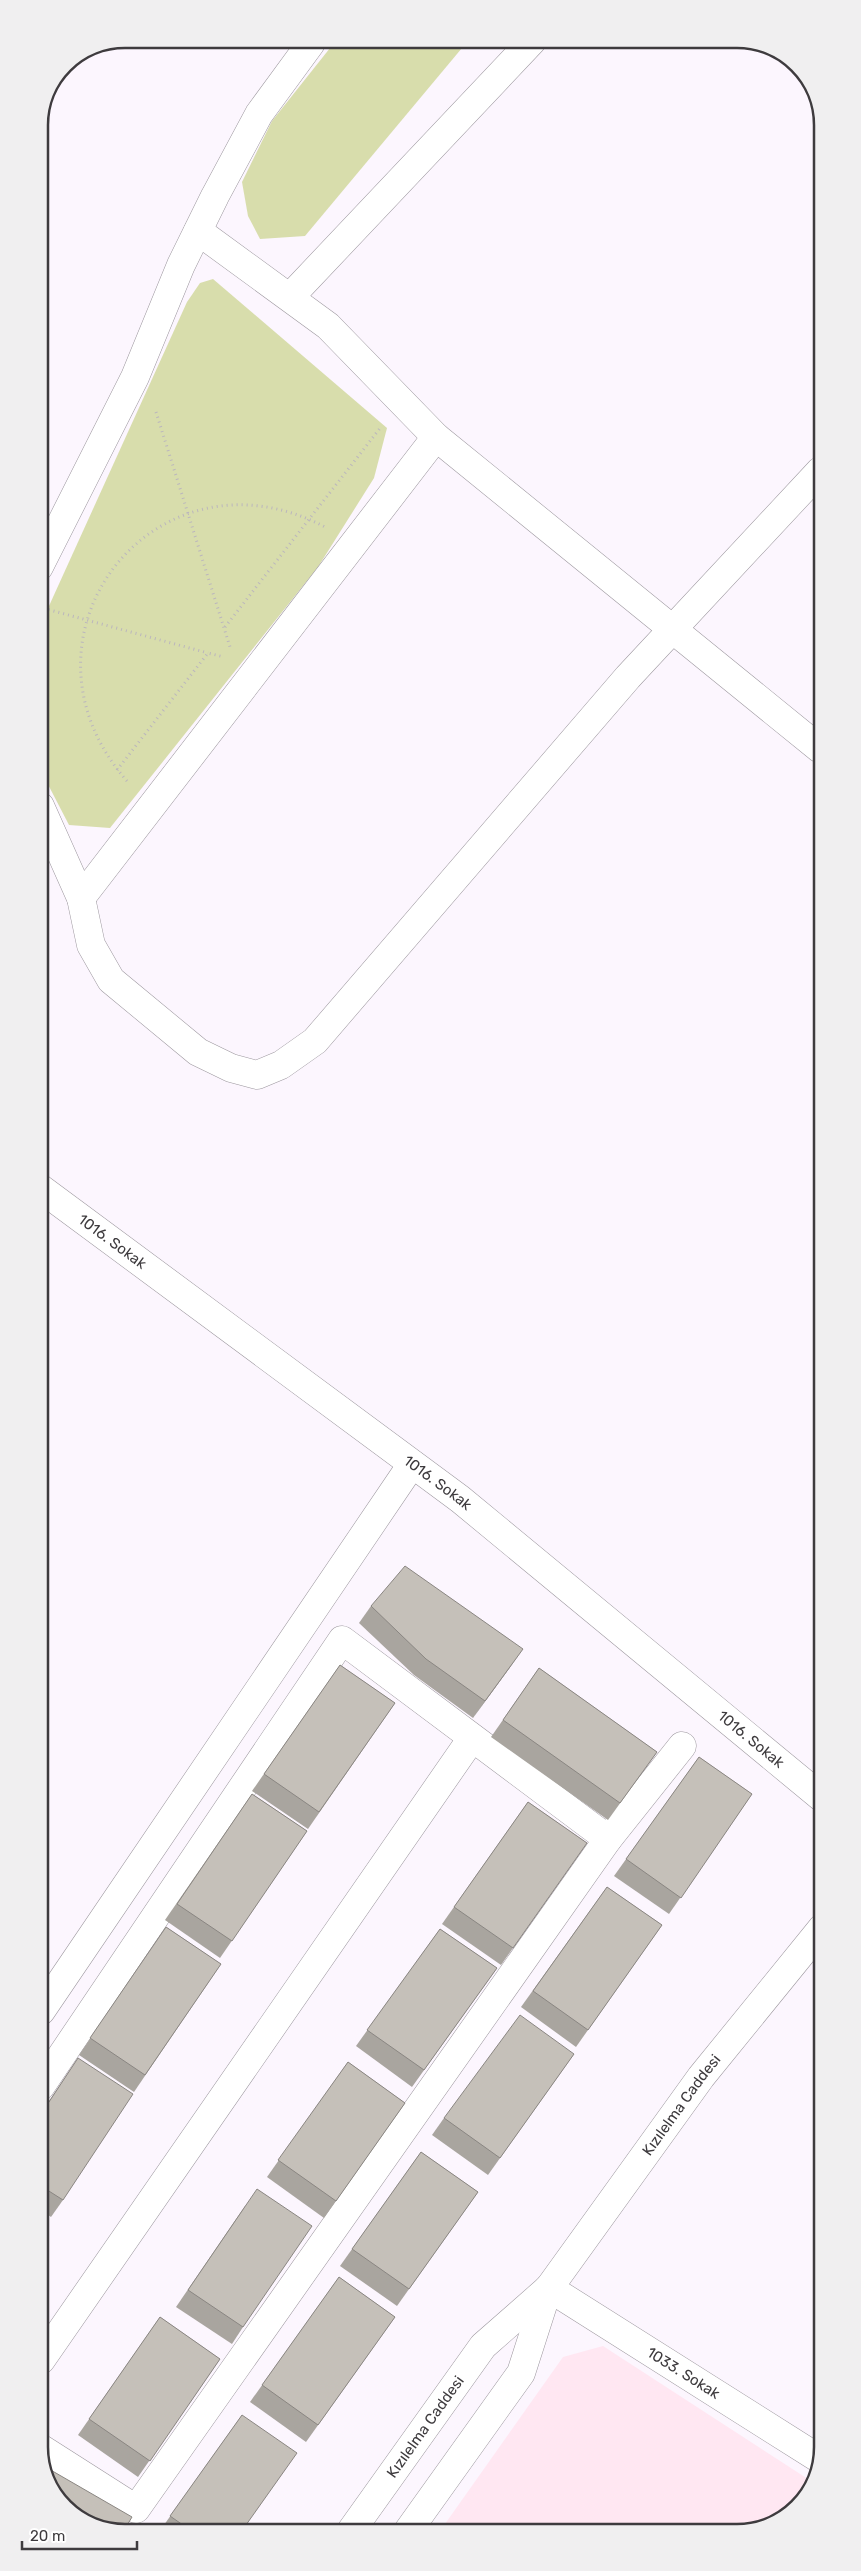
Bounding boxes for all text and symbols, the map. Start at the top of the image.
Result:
street label: 1016. Sokak [75,1210,150,1273]
street label: 1016. Sokak [400,1451,476,1514]
street label: 1016. Sokak [714,1707,788,1772]
street label: Kızılelma Caddesi [638,2051,725,2159]
street label: 1033. Sokak [643,2343,724,2403]
street label: Kızılelma Caddesi [383,2372,468,2481]
scale bar [22,2518,138,2550]
text: 20 m [30,2527,65,2545]

